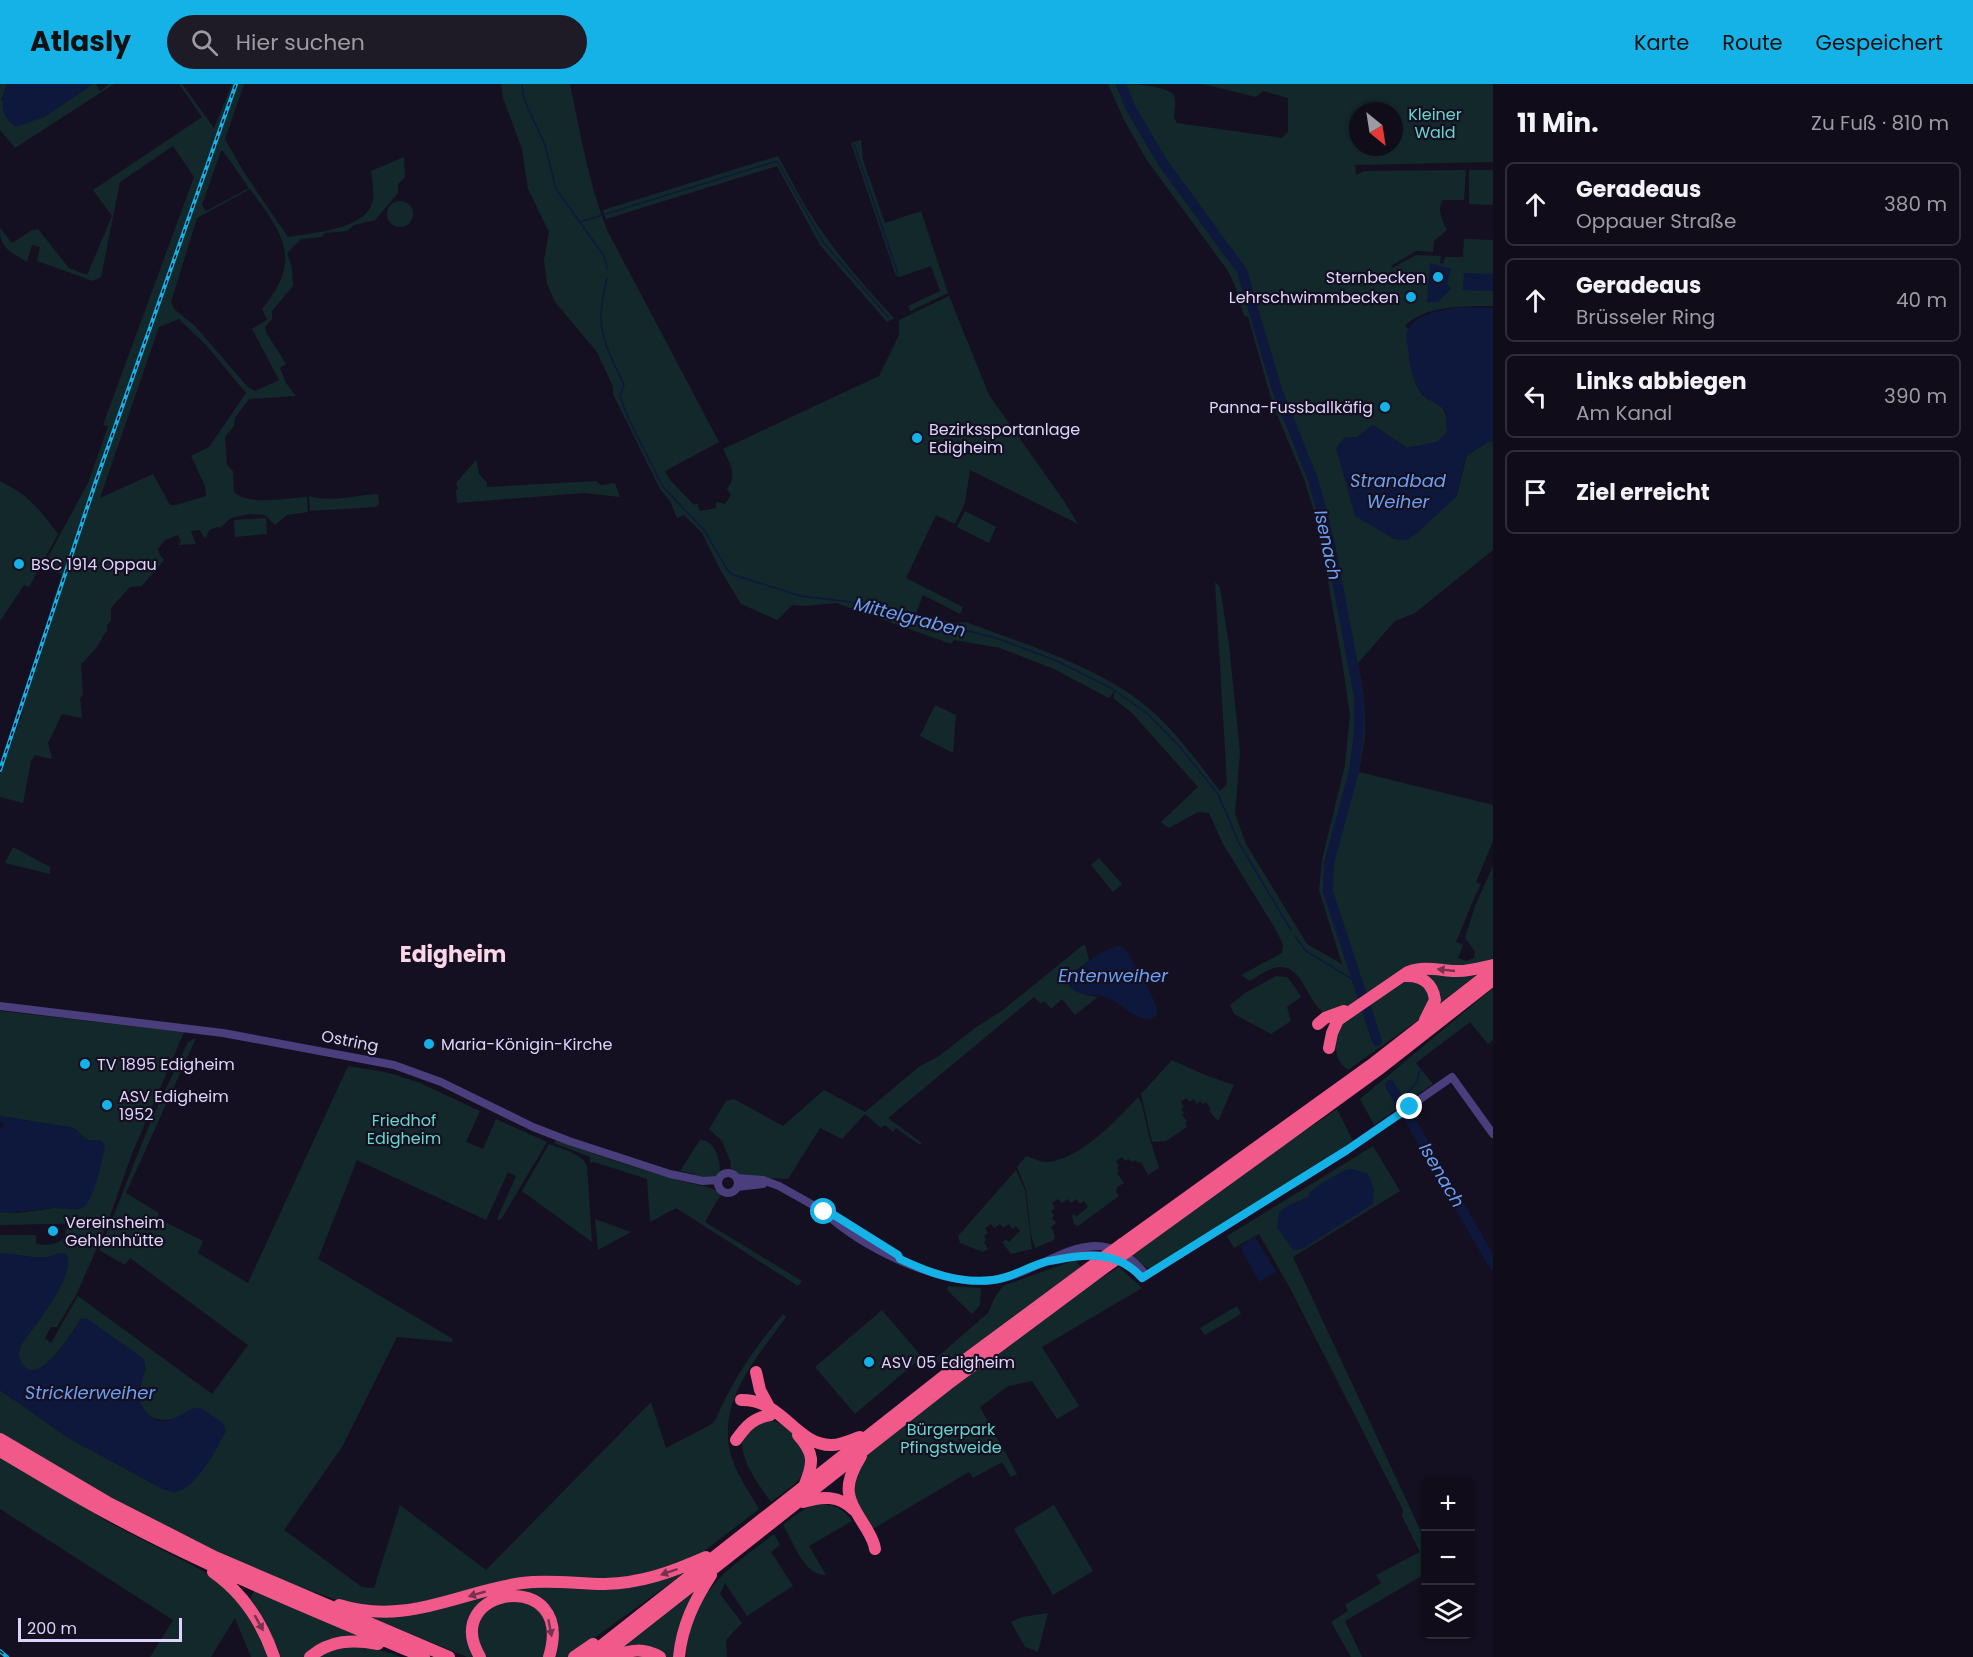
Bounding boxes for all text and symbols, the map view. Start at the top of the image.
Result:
search box [167,15,587,69]
text: Atlasly [30,22,131,61]
icon: search [188,26,221,59]
text: Hier suchen [236,27,365,58]
text: Karte [1634,28,1689,57]
text: Route [1722,28,1783,57]
text: Gespeichert [1816,28,1943,57]
north arrow [1349,102,1403,156]
park label: Kleiner Wald [1408,103,1462,144]
text: 11 Min. [1517,105,1598,141]
text: Zu Fuß · 810 m [1811,109,1949,137]
text: Geradeaus [1576,174,1701,205]
icon: ahead [1519,188,1552,221]
text: 380 m [1884,190,1947,218]
text: Oppauer Straße [1576,207,1736,235]
place label: Sternbecken [1326,266,1426,289]
marker: Sternbecken [1431,270,1445,284]
text: Geradeaus [1576,270,1701,301]
icon: ahead [1519,284,1552,317]
place label: Lehrschwimmbecken [1229,286,1399,309]
text: 40 m [1896,286,1947,314]
marker: Lehrschwimmbecken [1404,290,1418,304]
text: Brüsseler Ring [1576,303,1715,331]
text: Links abbiegen [1576,366,1747,397]
icon: left [1519,380,1552,413]
text: 390 m [1884,382,1947,410]
place label: Panna-Fussballkäfig [1209,396,1373,419]
text: Am Kanal [1576,399,1672,427]
marker: Panna-Fussballkäfig [1378,400,1392,414]
place label: Bezirkssportanlage Edigheim [929,418,1080,459]
marker: Bezirkssportanlage Edigheim [910,431,924,445]
water label: Strandbad Weiher [1350,468,1447,514]
icon: arrive [1519,476,1552,509]
text: Ziel erreicht [1576,477,1710,508]
water label: Isenach [1308,508,1348,582]
place label: BSC 1914 Oppau [31,553,157,576]
marker: BSC 1914 Oppau [12,557,26,571]
water label: Mittelgraben [851,591,969,643]
district label: Edigheim [400,939,506,970]
water label: Entenweiher [1058,963,1169,988]
one-way arrow [1436,965,1455,975]
street label: Ostring [319,1024,381,1058]
place label: Maria-Königin-Kirche [441,1033,612,1056]
marker: Maria-Königin-Kirche [422,1037,436,1051]
place label: TV 1895 Edigheim [97,1053,235,1076]
marker: TV 1895 Edigheim [78,1057,92,1071]
place label: ASV Edigheim 1952 [119,1085,229,1126]
route end [1396,1093,1422,1119]
marker: ASV Edigheim 1952 [100,1098,114,1112]
park label: Friedhof Edigheim [367,1109,441,1150]
water label: Isenach [1413,1138,1471,1212]
route start [810,1198,836,1224]
place label: Vereinsheim Gehlenhütte [65,1211,165,1252]
marker: Vereinsheim Gehlenhütte [46,1224,60,1238]
place label: ASV 05 Edigheim [881,1351,1015,1374]
marker: ASV 05 Edigheim [862,1355,876,1369]
water label: Stricklerweiher [25,1380,156,1405]
park label: Bürgerpark Pfingstweide [900,1418,1002,1459]
map controls [1421,1477,1475,1639]
button: + [1421,1477,1475,1531]
button: − [1421,1531,1475,1585]
one-way arrow [660,1568,678,1578]
button: layers [1421,1585,1475,1639]
one-way arrow [468,1590,486,1599]
scale bar [18,1615,182,1642]
one-way arrow [254,1615,264,1632]
text: 200 m [27,1617,77,1640]
one-way arrow [546,1619,555,1638]

